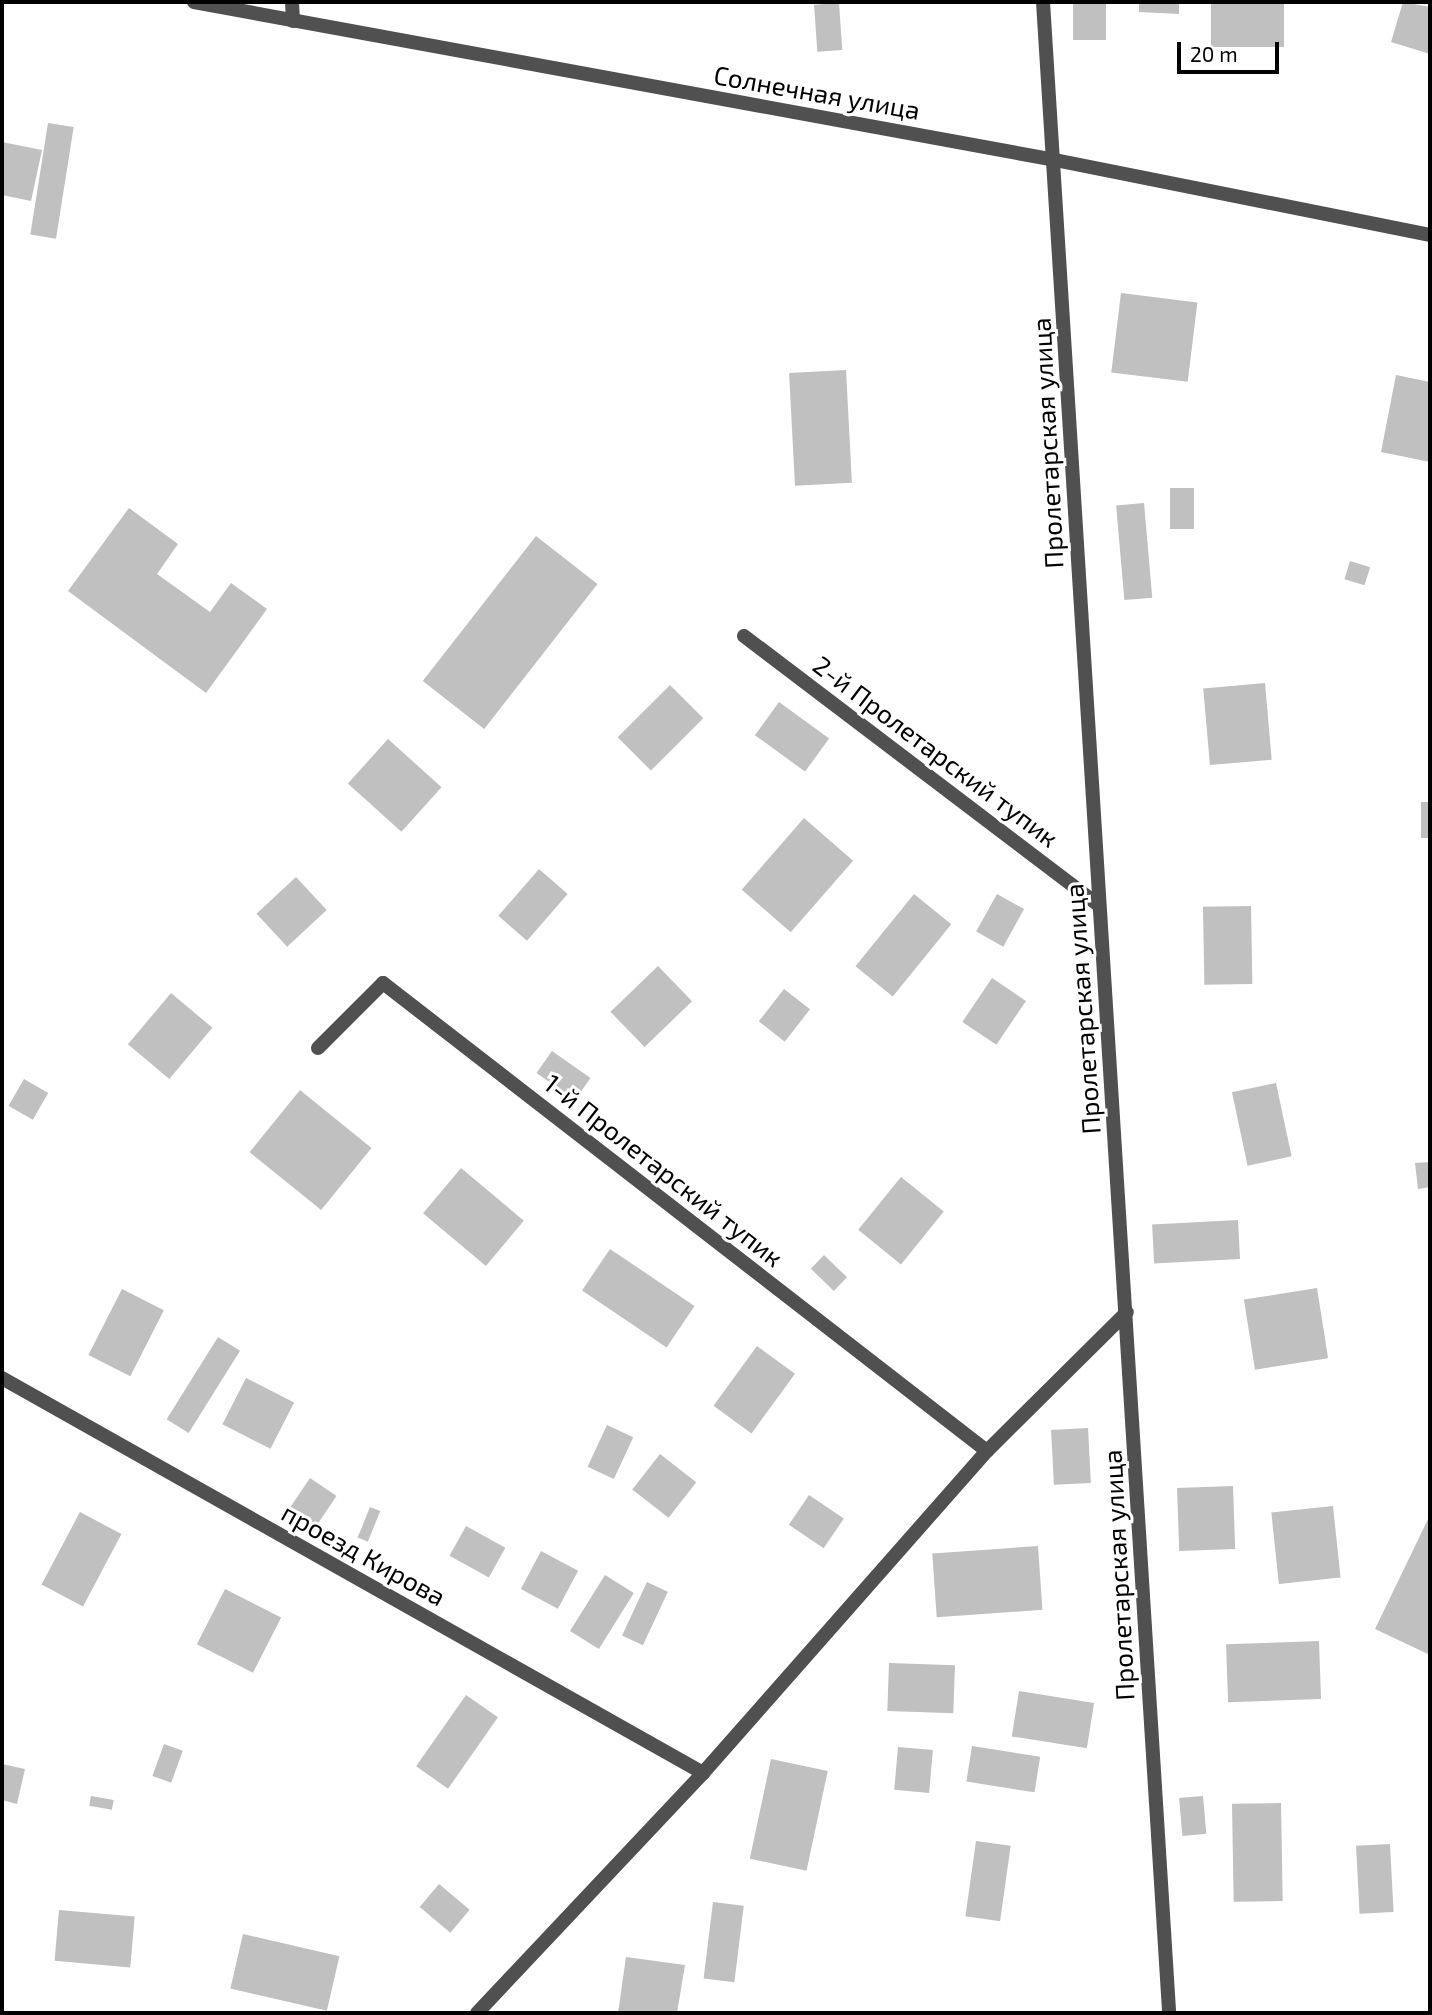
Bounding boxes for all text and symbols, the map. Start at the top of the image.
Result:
scale bar [1180,28,1282,72]
text: 20 m [1190,41,1238,66]
street label: Солнечная улица [711,59,923,125]
street label: Пролетарская улица [1025,317,1069,569]
street label: 2-й Пролетарский тупик [807,649,1065,853]
street label: Пролетарская улица [1058,883,1106,1135]
street label: 1-й Пролетарский тупик [538,1067,790,1273]
street label: Пролетарская улица [1096,1449,1140,1701]
street label: проезд Кирова [277,1496,451,1612]

